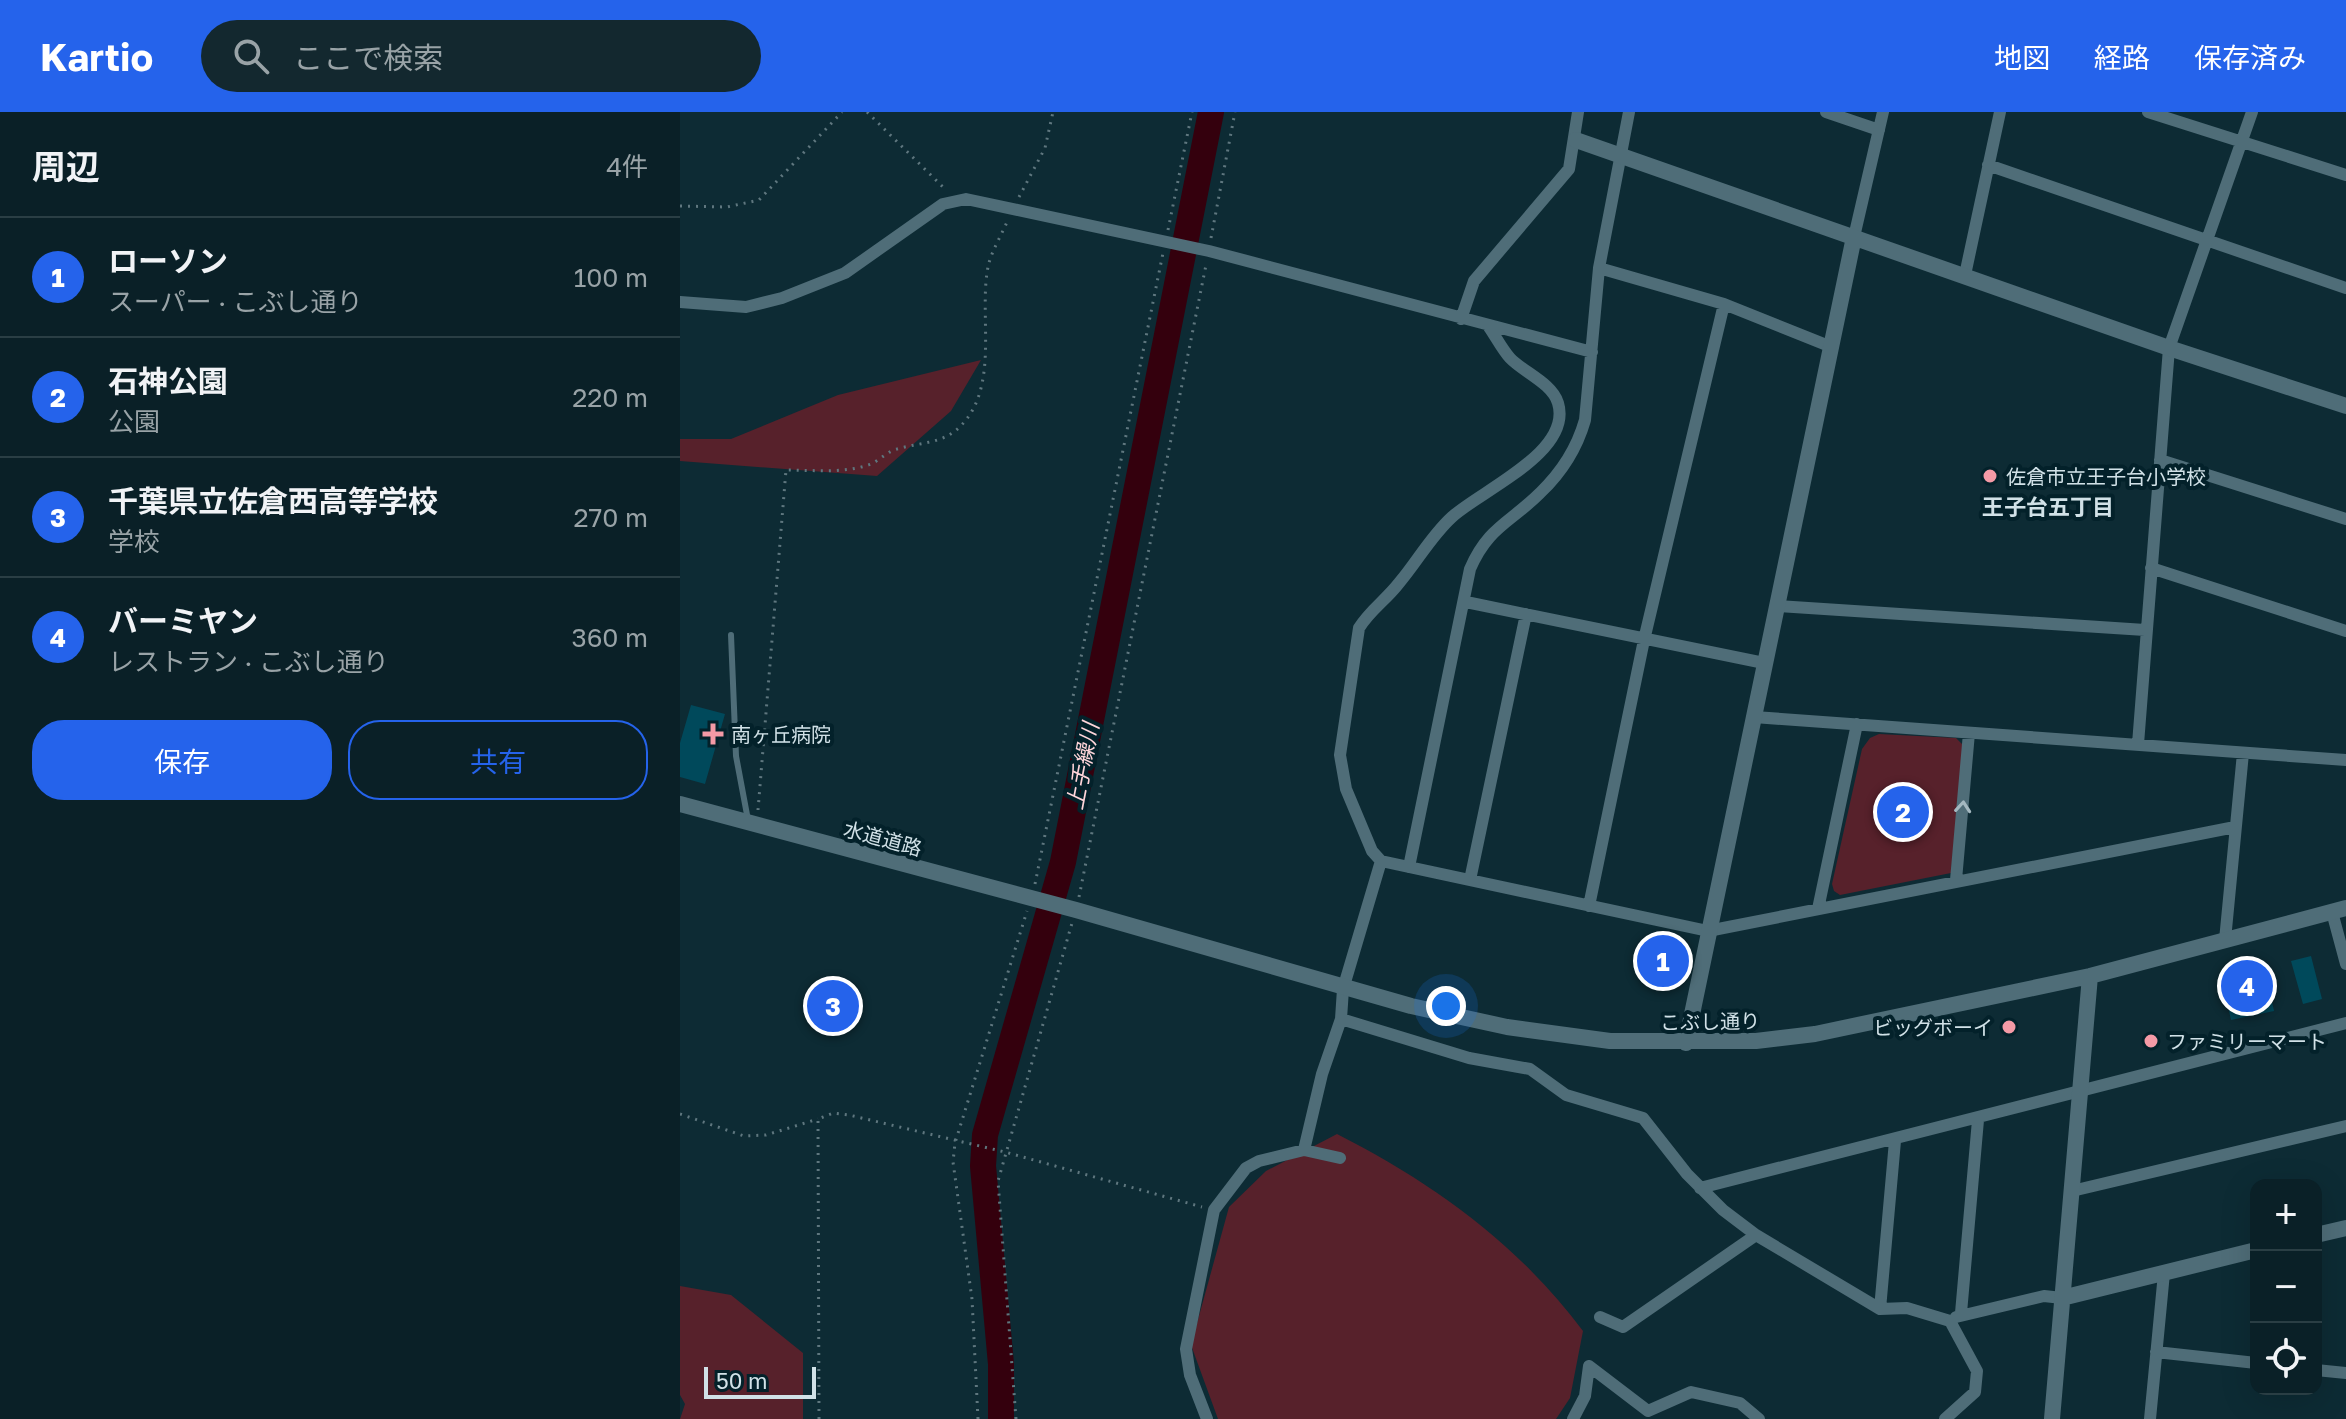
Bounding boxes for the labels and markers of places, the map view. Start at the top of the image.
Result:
place label: 佐倉市立王子台小学校 [2006,464,2206,488]
marker: 佐倉市立王子台小学校 [1981,467,1999,485]
place label: 南ヶ丘病院 [731,722,831,746]
marker: 南ヶ丘病院 [702,723,724,745]
pin: 2 [1877,782,1929,842]
pin: 1 [1637,931,1689,991]
pin: 4 [2221,956,2273,1016]
pin: 3 [807,976,859,1036]
place label: ビッグボーイ [1873,1015,1993,1039]
marker: ビッグボーイ [2000,1018,2018,1036]
place label: ファミリーマート [2167,1029,2327,1053]
marker: ファミリーマート [2142,1032,2160,1050]

